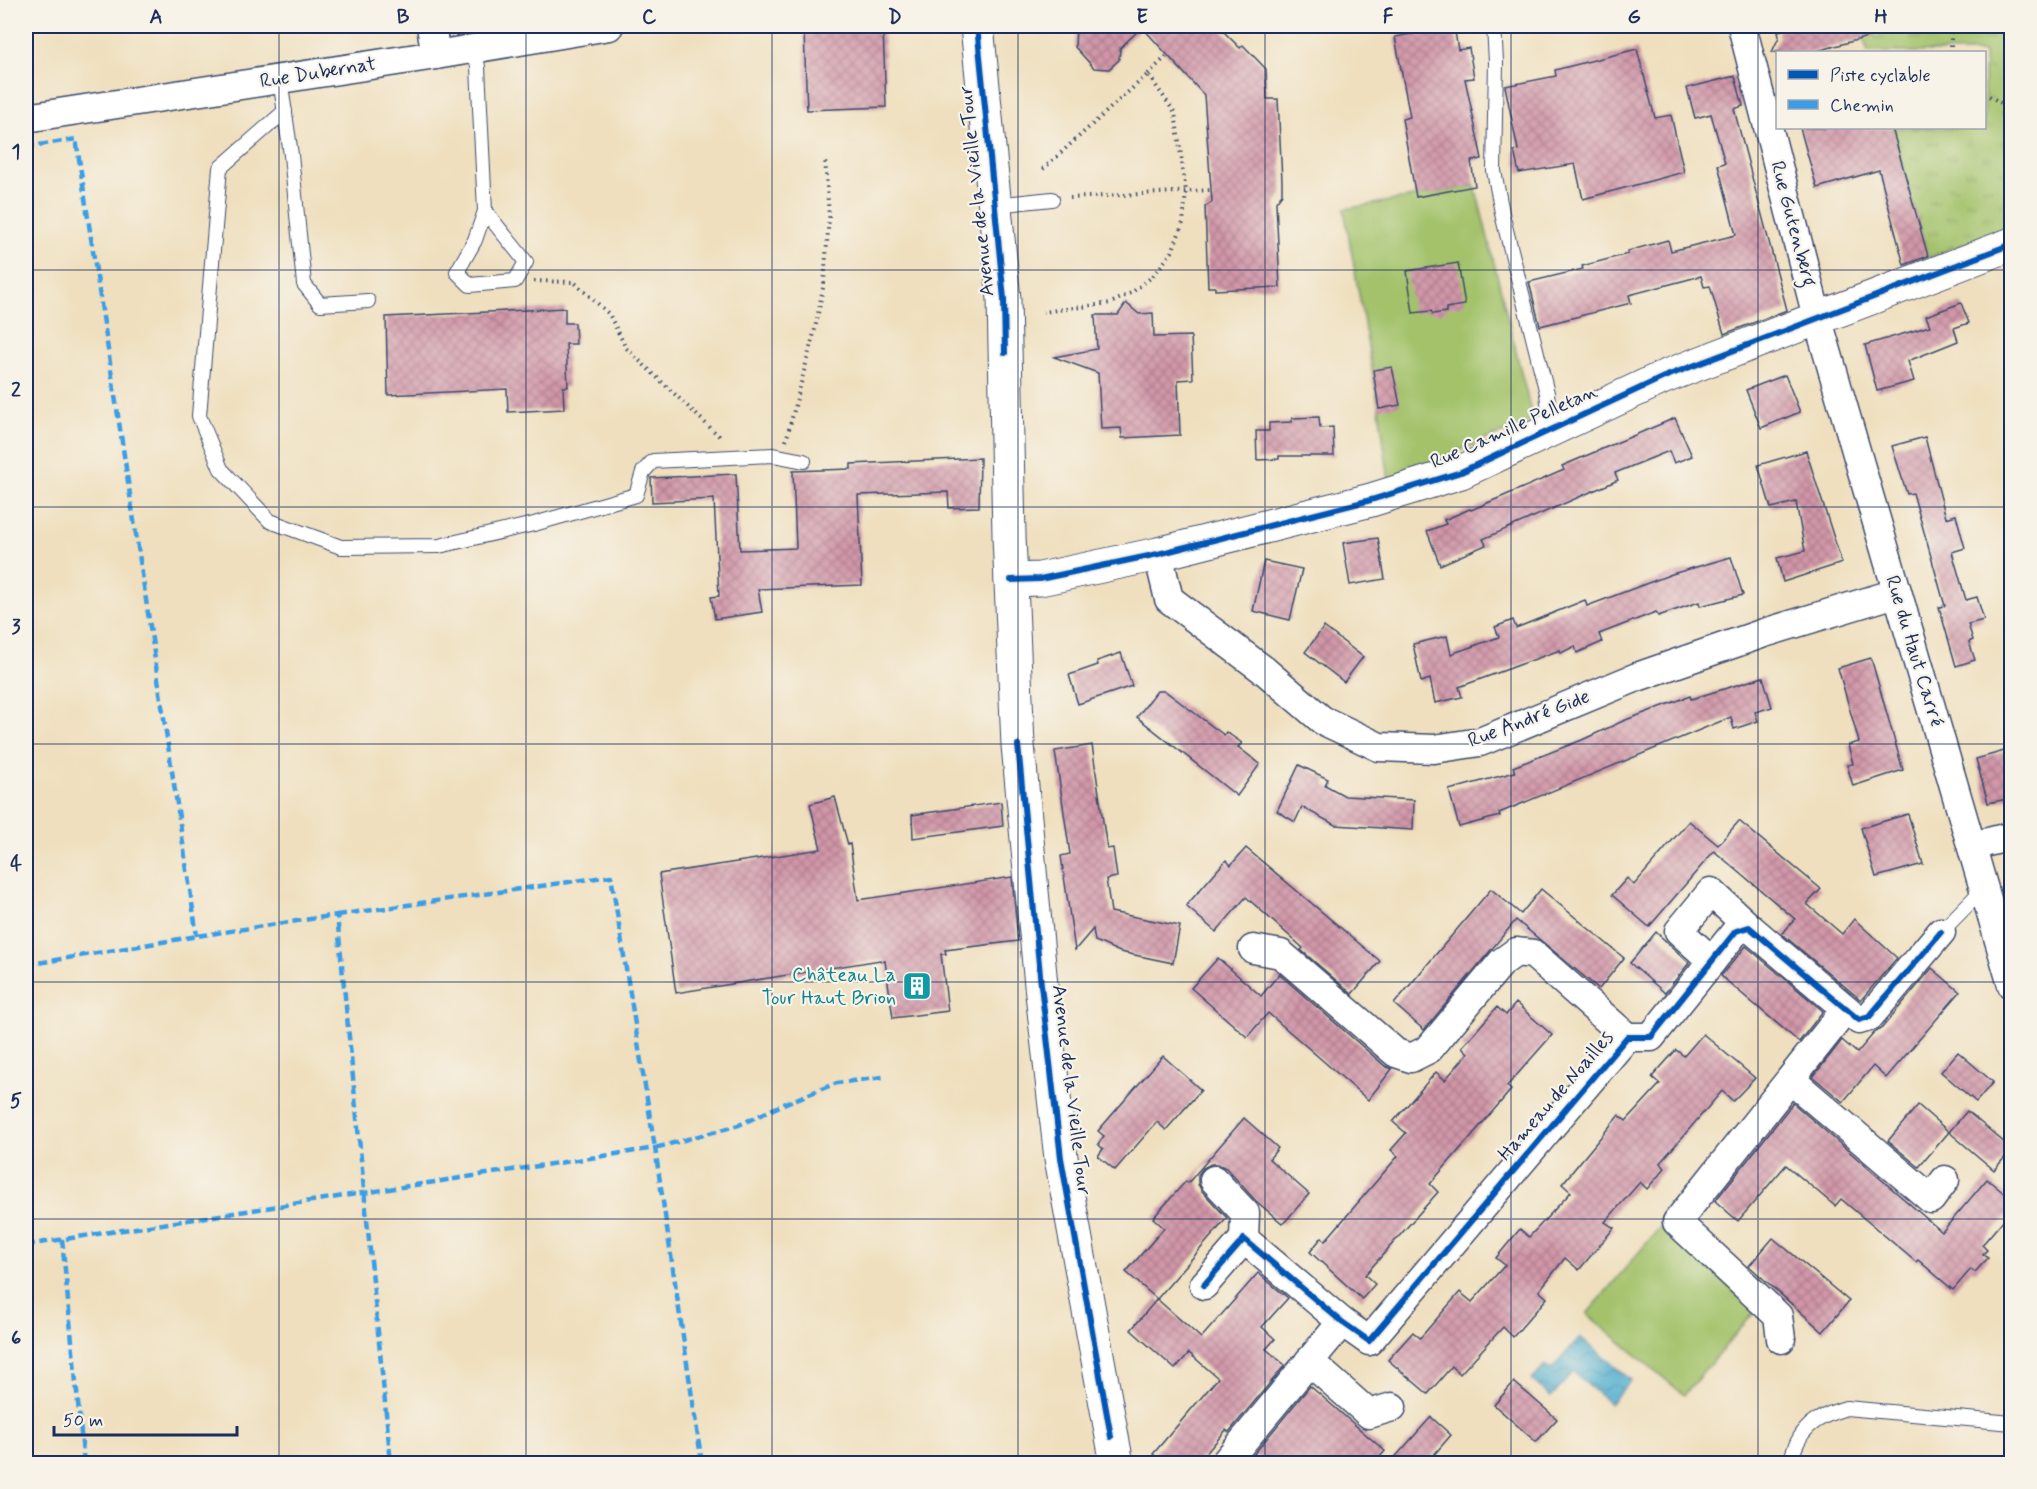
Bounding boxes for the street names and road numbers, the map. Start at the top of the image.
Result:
street label: Rue Dubernat [258,50,378,96]
street label: Avenue de la Vieille Tour [952,84,1002,298]
street label: Rue Gutenberg [1761,158,1823,290]
street label: Rue Camille Pelletan [1426,378,1602,476]
street label: Rue du Haut Carré [1878,572,1950,730]
street label: Rue André Gide [1464,683,1594,755]
street label: Avenue de la Vieille Tour [1045,983,1097,1197]
street label: Hameau de Noailles [1492,1025,1620,1167]

